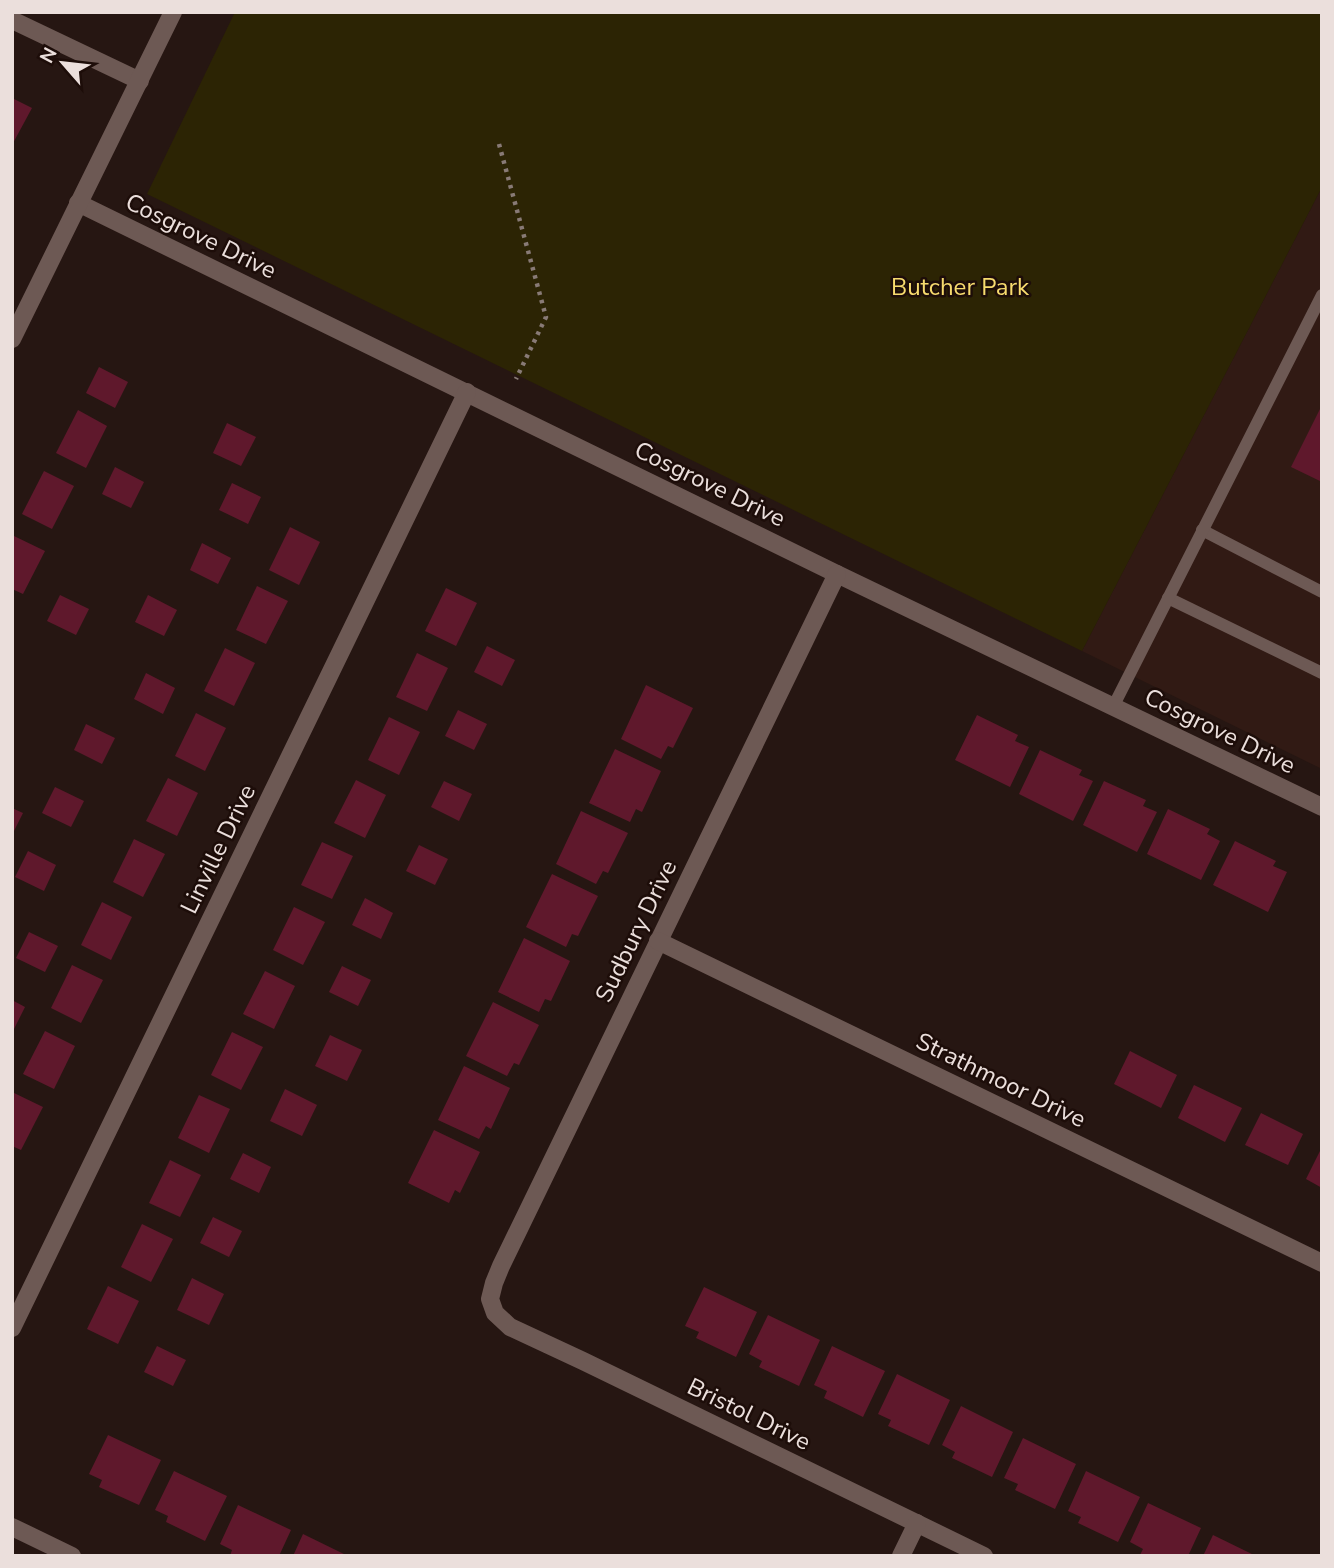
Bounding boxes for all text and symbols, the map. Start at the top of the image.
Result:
north arrow [28,28,98,98]
text: N [34,43,64,68]
street label: Cosgrove Drive [120,186,282,286]
park label: Butcher Park [891,271,1030,303]
street label: Cosgrove Drive [629,434,791,534]
street label: Cosgrove Drive [1139,681,1301,781]
street label: Linville Drive [173,779,263,919]
street label: Sudbury Drive [588,855,684,1007]
street label: Strathmoor Drive [911,1025,1091,1135]
street label: Bristol Drive [682,1370,816,1458]

